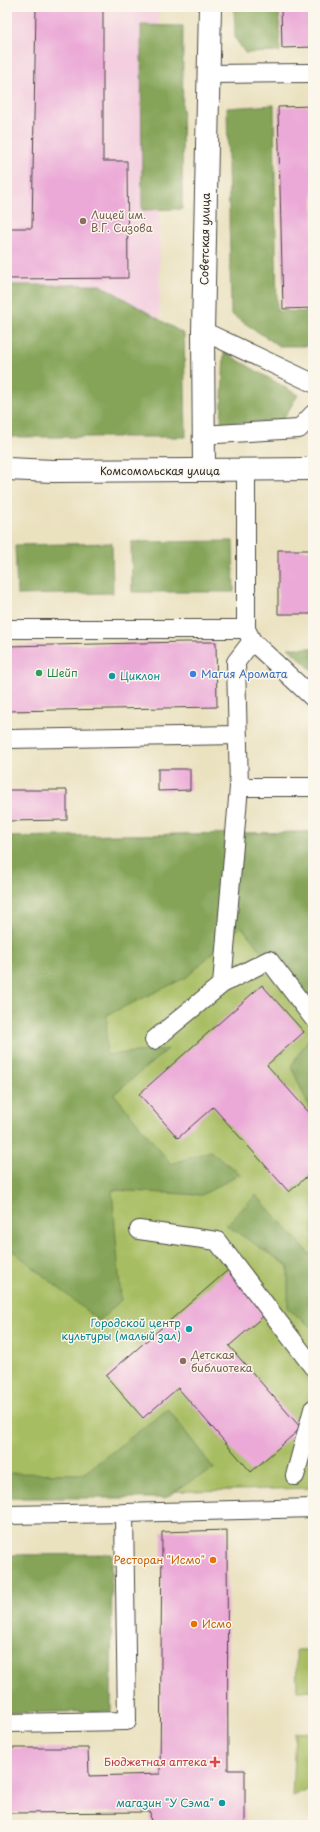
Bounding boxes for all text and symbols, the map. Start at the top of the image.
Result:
street label: Советская улица [195,193,214,285]
place label: Лицей им. В.Г. Сизова [91,206,153,236]
marker: Лицей им. В.Г. Сизова [78,216,88,226]
street label: Комсомольская улица [100,462,220,479]
place label: Шейп [47,664,78,681]
place label: Магия Аромата [201,665,288,682]
place label: Циклон [120,667,160,684]
marker: Шейп [34,668,44,678]
marker: Магия Аромата [188,669,198,679]
marker: Циклон [107,671,117,681]
place label: Городской центр культуры (малый зал) [62,1314,181,1344]
marker: Городской центр культуры (малый зал) [184,1324,194,1334]
place label: Детская библиотека [190,1346,253,1376]
marker: Детская библиотека [178,1356,188,1366]
place label: Ресторан "Исмо" [114,1551,205,1568]
marker: Ресторан "Исмо" [208,1555,218,1565]
place label: Исмо [202,1615,232,1632]
marker: Исмо [189,1619,199,1629]
place label: Бюджетная аптека [104,1753,207,1770]
marker: Бюджетная аптека [210,1757,220,1767]
place label: магазин "У Сэма" [116,1794,214,1811]
marker: магазин "У Сэма" [217,1798,227,1808]

